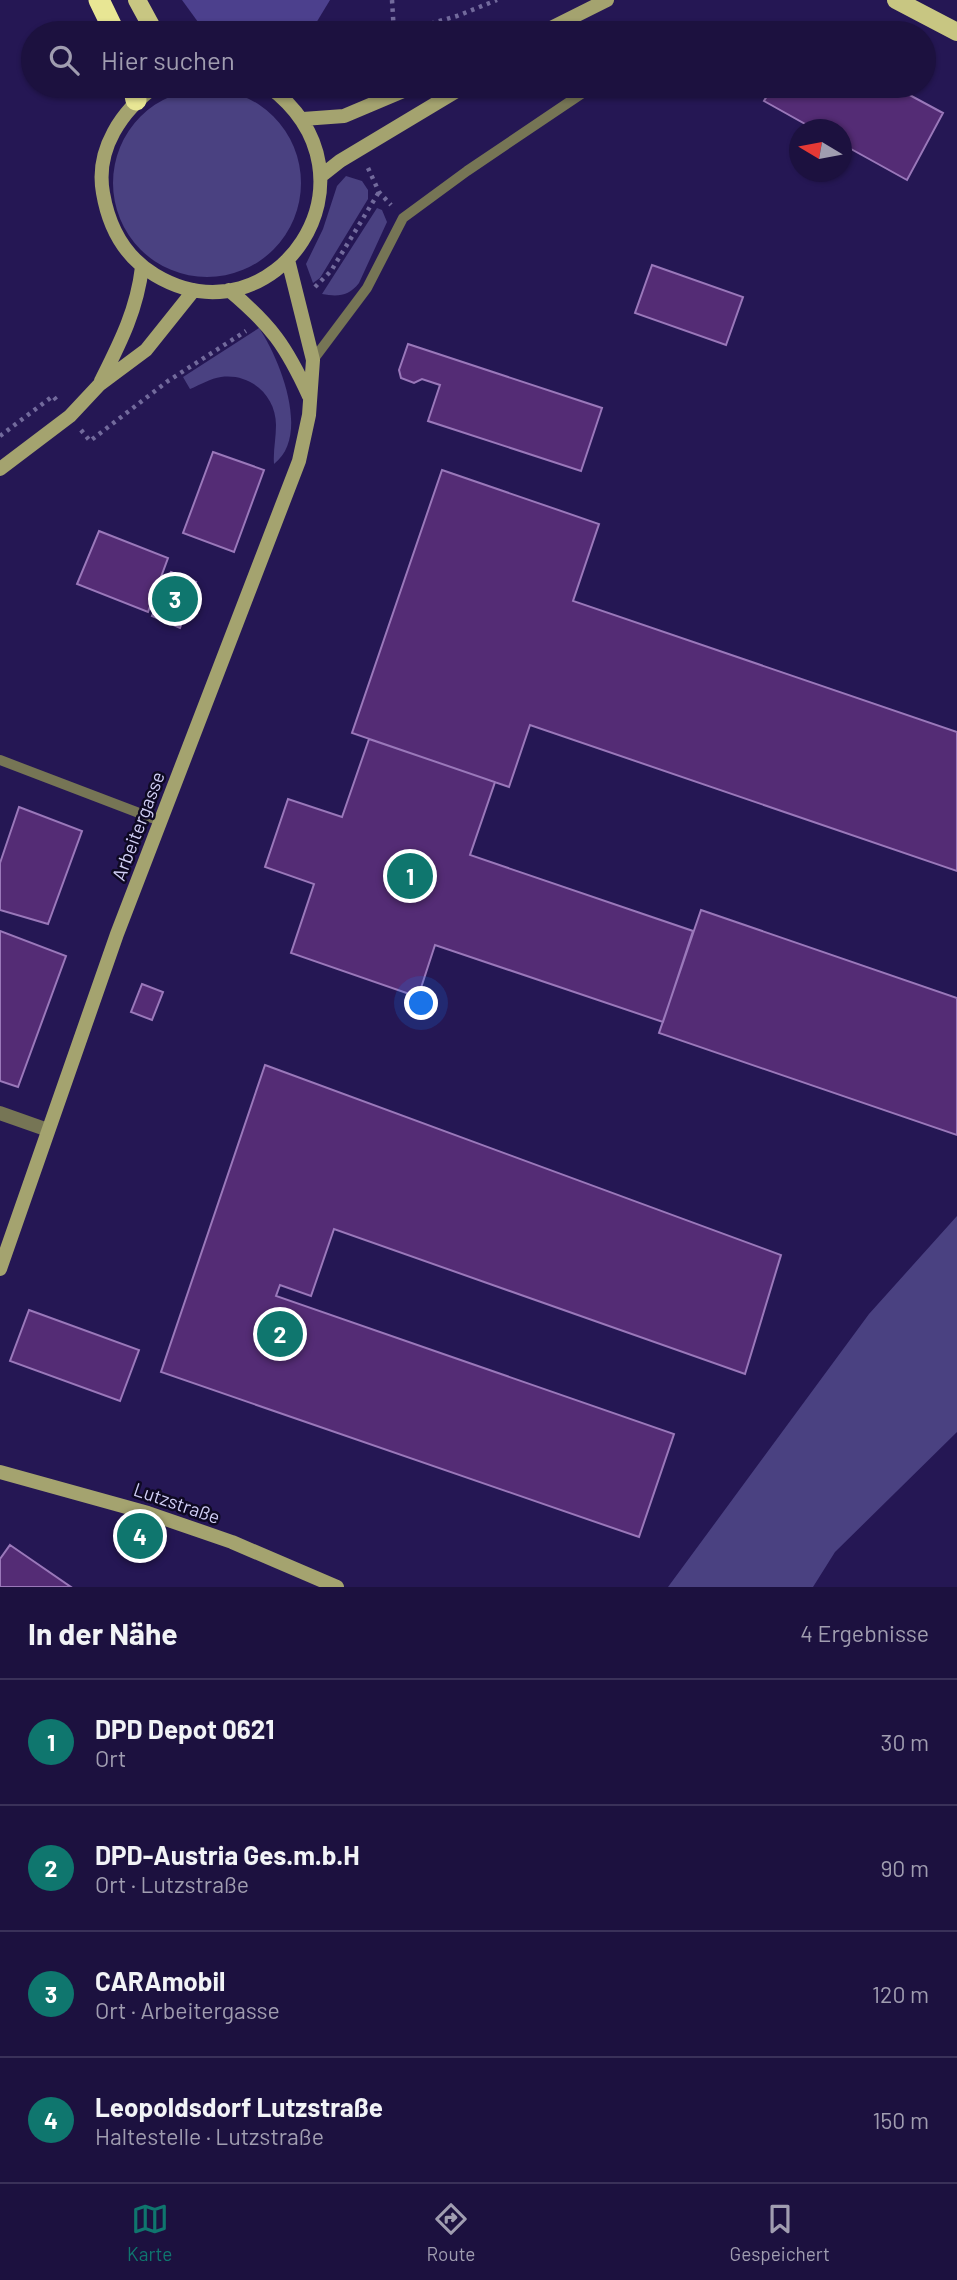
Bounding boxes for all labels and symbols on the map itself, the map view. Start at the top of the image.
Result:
north arrow [789,119,852,182]
pin: 3 [152,573,198,625]
street label: Arbeitergasse [106,768,169,884]
pin: 1 [387,850,433,902]
your location [404,986,438,1020]
pin: 2 [257,1308,303,1360]
street label: Lutzstraße [131,1477,223,1528]
pin: 4 [117,1510,163,1562]

